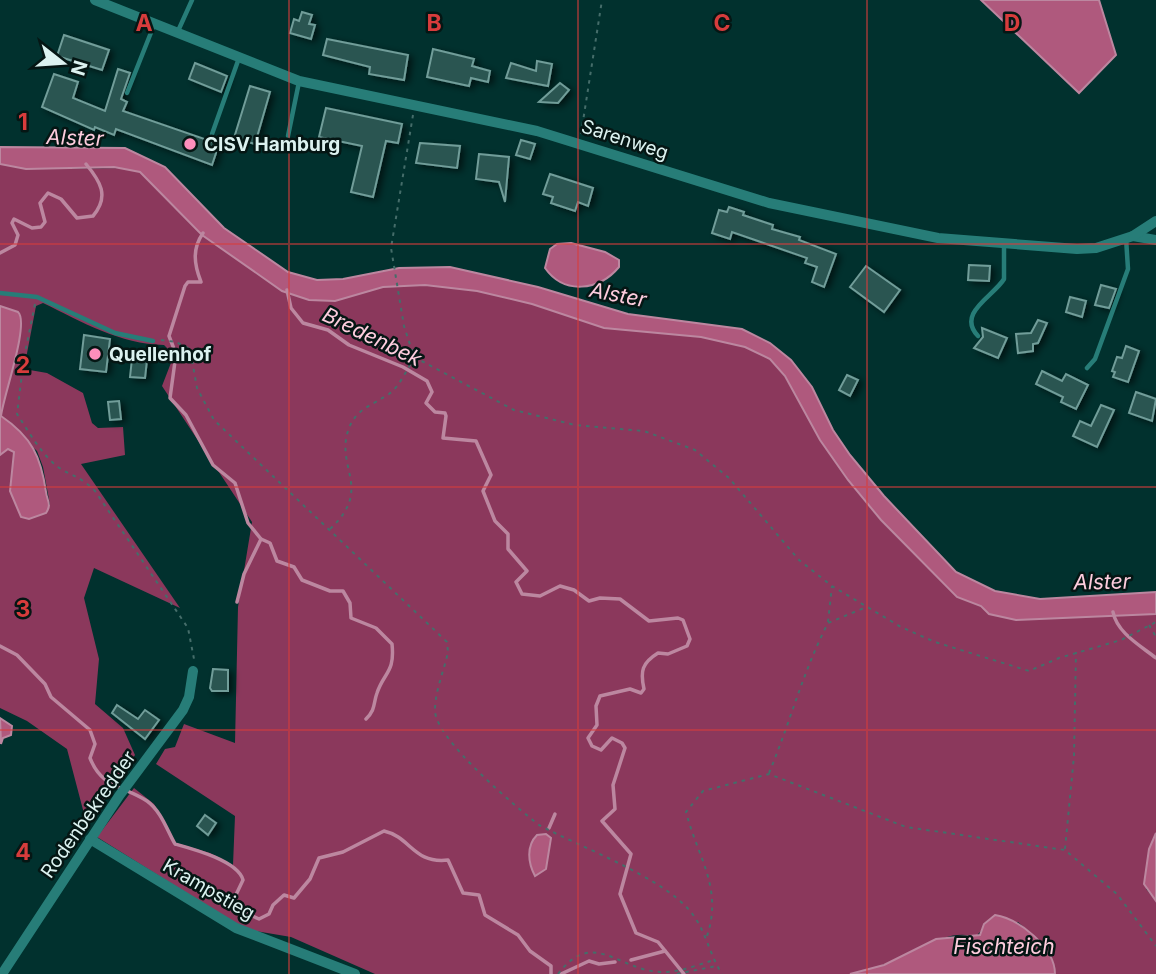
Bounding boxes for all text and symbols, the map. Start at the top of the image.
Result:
text: A [135,9,153,37]
text: B [426,9,442,37]
text: C [713,9,731,37]
text: D [1004,9,1020,37]
north arrow [28,28,98,98]
text: N [66,58,92,78]
text: 1 [18,108,28,136]
street label: Sarenweg [579,115,671,164]
water label: Alster [45,124,105,151]
place label: CISV Hamburg [204,133,340,156]
marker: CISV Hamburg [182,136,198,152]
water label: Alster [587,277,650,312]
water label: Bredenbek [319,302,426,371]
place label: Quellenhof [109,343,212,366]
marker: Quellenhof [87,346,103,362]
text: 2 [16,351,30,379]
water label: Alster [1072,568,1132,595]
text: 3 [16,595,30,623]
street label: Rodenbekredder [36,746,141,882]
text: 4 [15,838,31,866]
street label: Krampstieg [159,854,259,925]
water label: Fischteich [953,934,1055,959]

